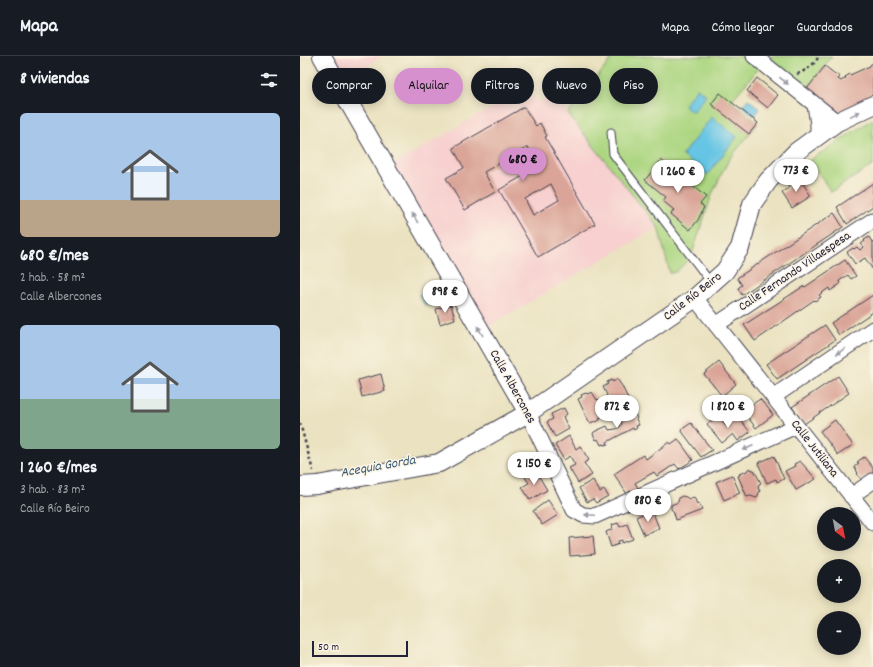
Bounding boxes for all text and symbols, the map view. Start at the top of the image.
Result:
text: Mapa [20,14,58,41]
text: Mapa [662,18,689,38]
text: Cómo llegar [711,18,774,38]
text: Guardados [796,18,853,38]
text: 8 viviendas [20,68,90,92]
chip: Comprar [312,68,386,104]
chip: Alquilar [394,68,463,104]
chip: Filtros [471,68,534,104]
chip: Nuevo [542,68,601,104]
chip: Piso [609,68,658,104]
icon: filters [258,69,280,91]
one-way arrow [779,76,790,85]
one-way arrow [849,111,861,117]
icon: home [114,139,186,211]
pin: 680 € [495,148,551,182]
text: 680 € [509,151,537,170]
pin: 773 € [768,159,824,193]
pin: 1 260 € [641,160,715,194]
text: 773 € [783,162,809,181]
text: 1 260 € [660,163,696,182]
one-way arrow [412,212,419,224]
street label: Calle Fernando Villaespesa [735,227,856,317]
text: 680 €/mes [20,245,89,269]
street label: Calle Río Beiro [660,268,727,326]
text: 2 hab. · 58 m² [20,269,85,288]
pin: 898 € [417,280,473,314]
text: 898 € [432,283,458,302]
text: Calle Albercones [20,288,102,307]
one-way arrow [477,325,484,337]
street label: Calle Albercones [484,347,540,427]
one-way arrow [835,347,846,355]
icon: home [114,351,186,423]
pin: 872 € [589,395,645,429]
pin: 1 820 € [691,395,765,429]
text: 872 € [604,398,630,417]
text: 1 820 € [711,398,745,417]
street label: Calle Jutiliana [785,416,843,483]
one-way arrow [742,445,754,451]
water label: Acequia Gorda [339,450,418,483]
pin: 2 150 € [497,452,571,486]
text: 2 150 € [517,455,551,474]
text: 1 260 €/mes [20,457,97,481]
text: 3 hab. · 83 m² [20,481,85,500]
pin: 880 € [620,489,676,523]
text: 880 € [634,492,662,511]
text: Calle Río Beiro [20,500,90,519]
north arrow [817,507,861,551]
map controls [817,507,861,655]
one-way arrow [584,512,597,518]
button: + [817,559,861,603]
button: − [817,611,861,655]
scale bar [312,639,408,658]
text: 50 m [318,640,339,656]

